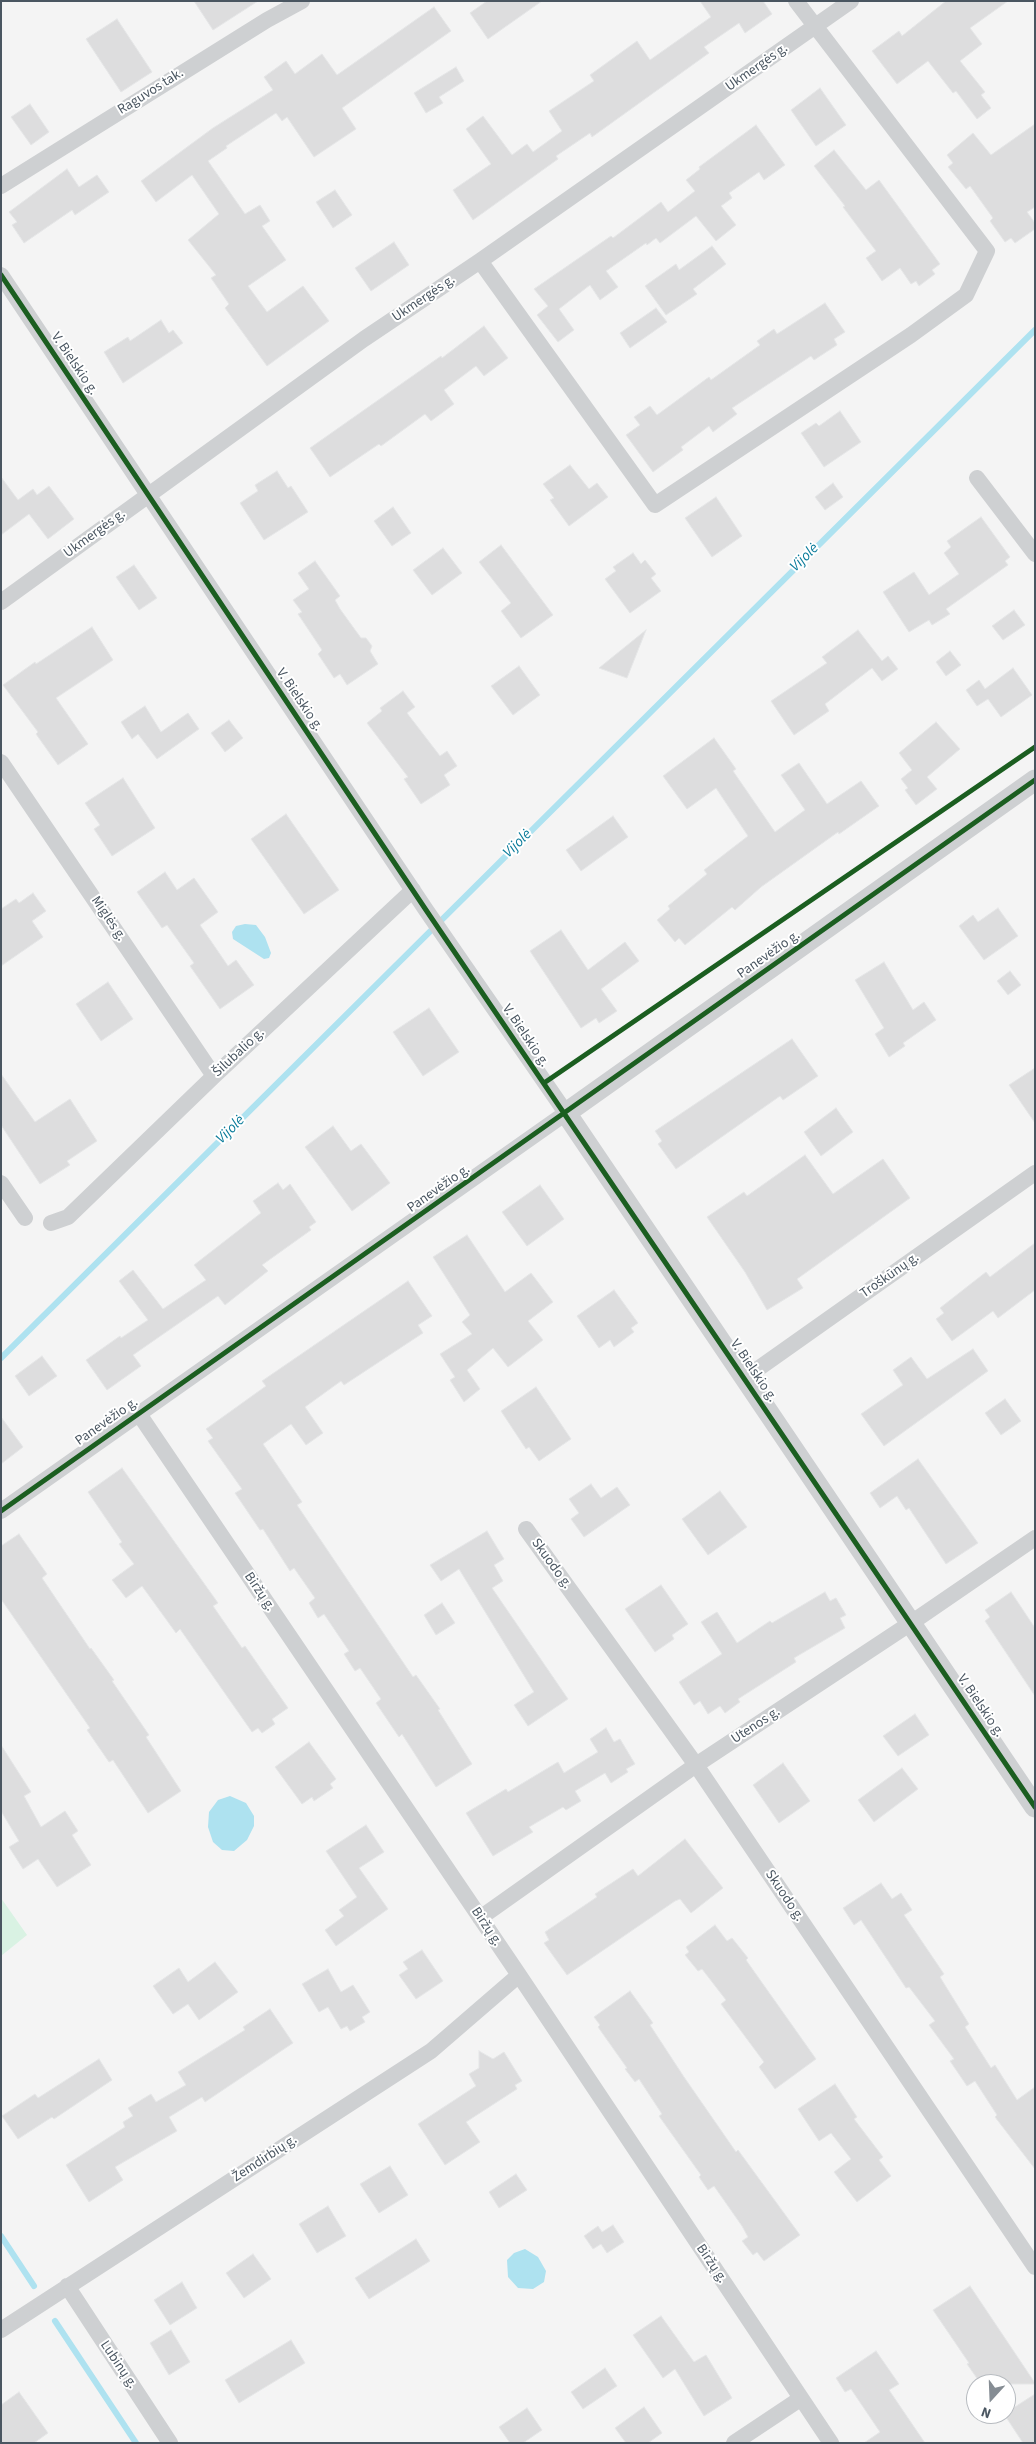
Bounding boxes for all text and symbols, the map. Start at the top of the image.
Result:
street label: Ukmergės g. [723,40,791,96]
street label: Raguvos tak. [115,65,187,119]
street label: Ukmergės g. [389,272,459,326]
street label: V. Bielskio g. [47,329,101,399]
street label: Ukmergės g. [61,506,129,562]
water label: Vijolė [787,540,823,576]
street label: V. Bielskio g. [272,665,326,735]
water label: Vijolė [500,826,536,862]
street label: Miglės g. [87,893,129,945]
street label: Panevėžio g. [734,927,804,983]
street label: V. Bielskio g. [498,1001,552,1071]
street label: Šilubalio g. [210,1025,268,1081]
water label: Vijolė [213,1112,249,1148]
street label: Panevėžio g. [404,1161,474,1217]
street label: Troškūnų g. [857,1250,923,1302]
street label: V. Bielskio g. [726,1336,780,1406]
street label: Panevėžio g. [72,1394,142,1450]
street label: Skuodo g. [527,1536,575,1592]
street label: Biržų g. [240,1569,278,1615]
street label: V. Bielskio g. [953,1671,1007,1741]
street label: Utenos g. [728,1704,784,1748]
street label: Skuodo g. [761,1867,807,1925]
street label: Biržų g. [467,1904,505,1950]
street label: Žemdirbių g. [229,2132,301,2186]
street label: Biržų g. [692,2241,730,2287]
street label: Lubinų g. [96,2338,140,2392]
north arrow [966,2374,1016,2424]
text: N [978,2401,994,2423]

